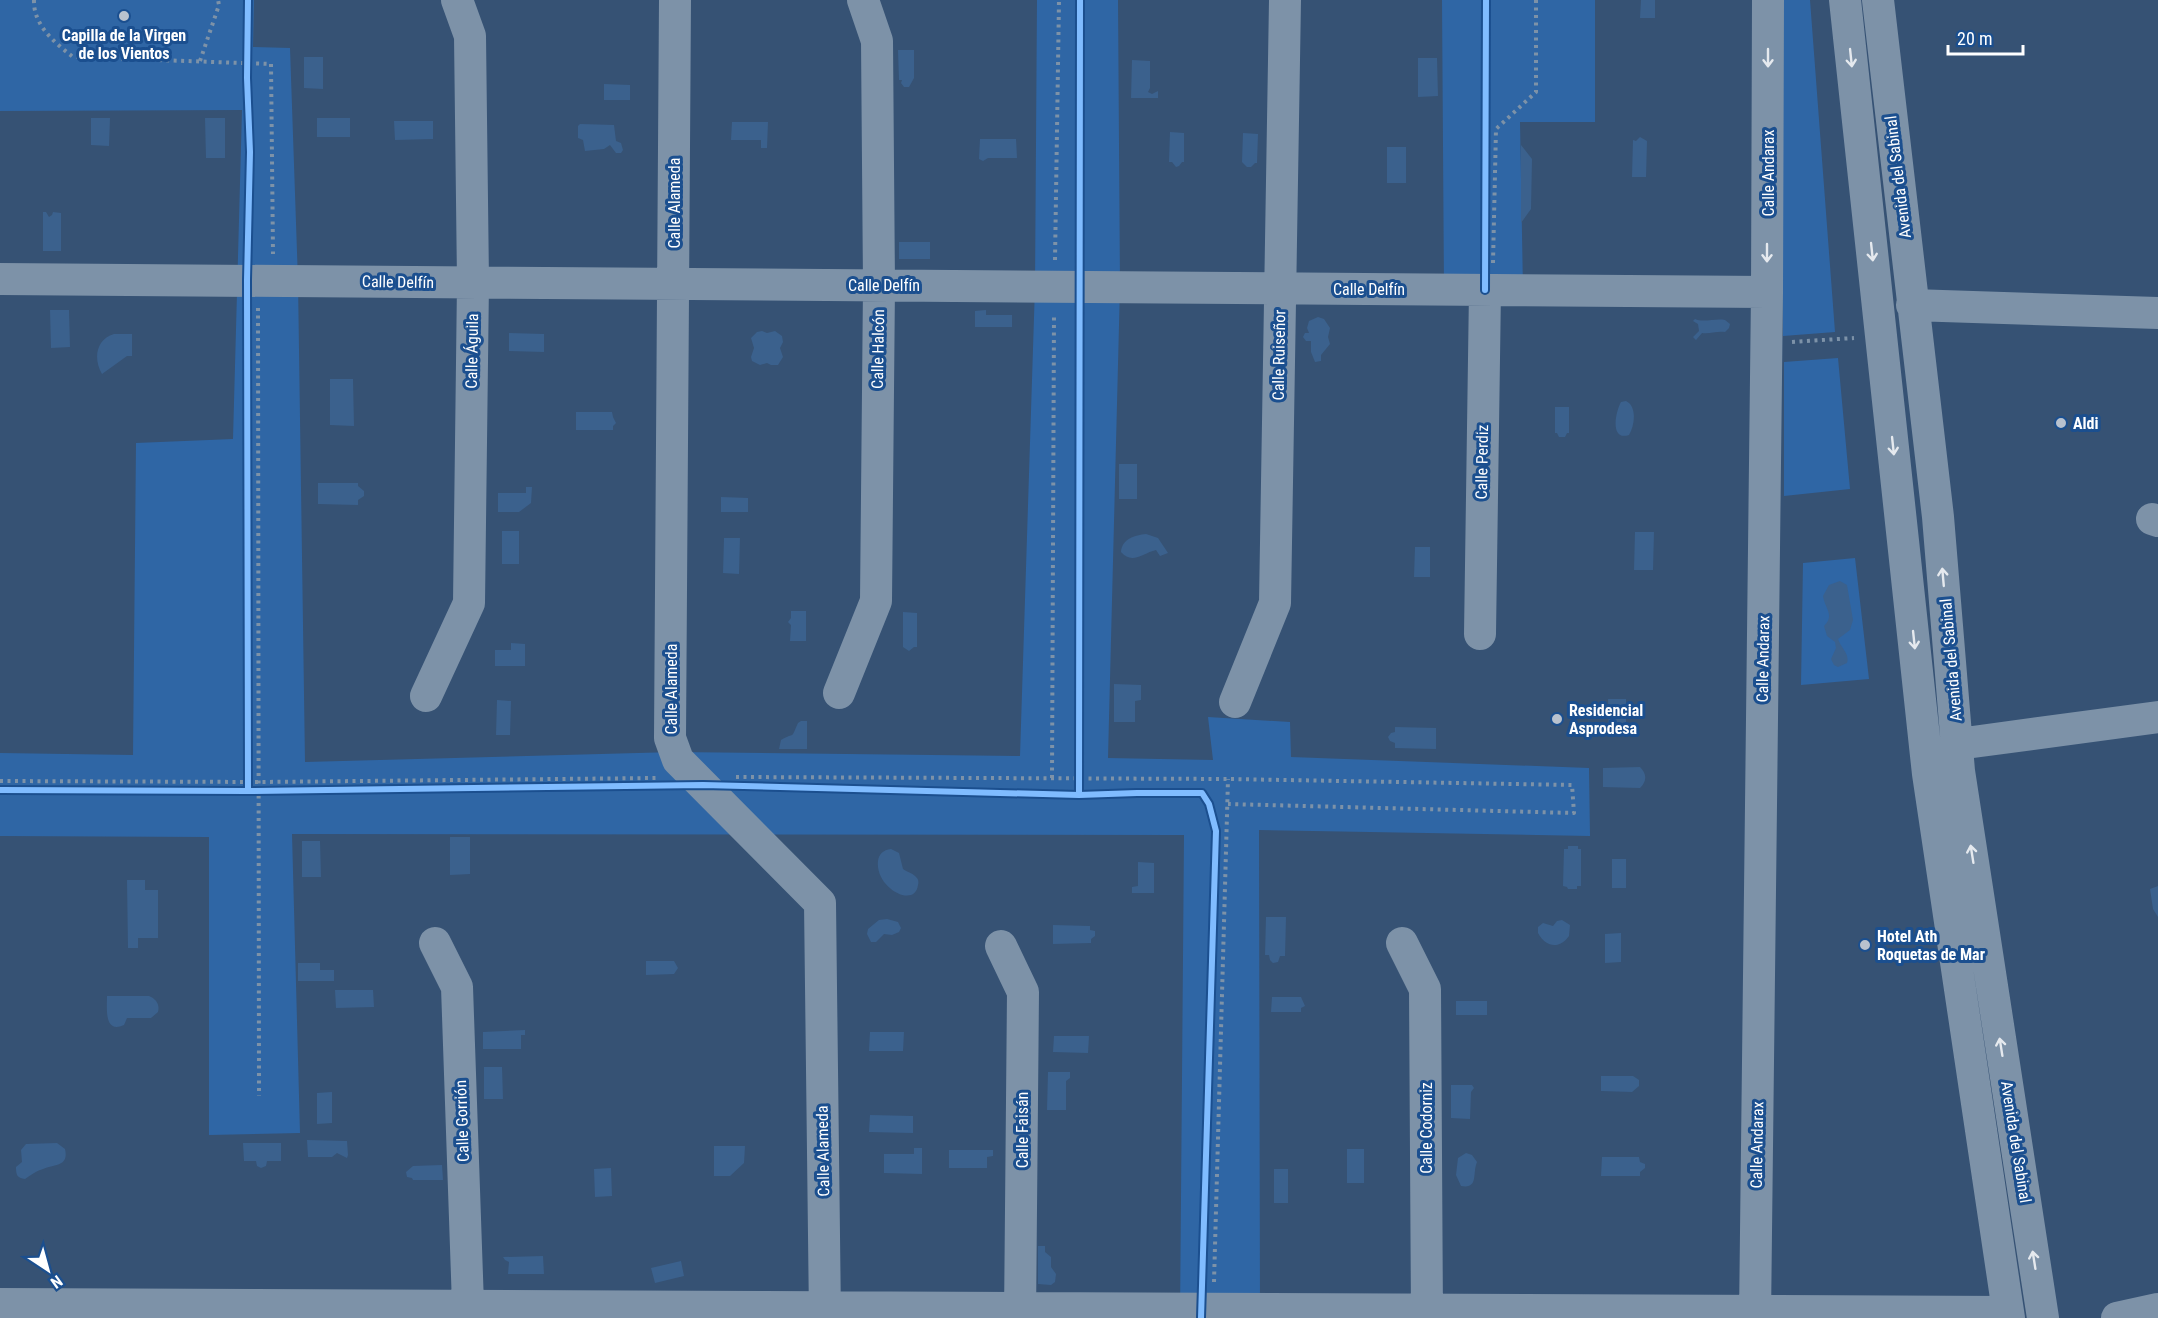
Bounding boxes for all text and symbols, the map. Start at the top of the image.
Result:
marker: Capilla de la Virgen de los Vientos [117,9,131,23]
scale bar [1948,18,2023,56]
place label: Capilla de la Virgen de los Vientos [62,26,186,63]
text: 20 m [1957,28,1992,49]
one-way arrow [1762,48,1774,68]
one-way arrow [1846,48,1857,68]
street label: Avenida del Sabinal [1881,115,1915,239]
street label: Calle Andarax [1759,129,1778,217]
street label: Calle Alameda [665,158,684,248]
one-way arrow [1867,242,1878,261]
one-way arrow [1761,243,1773,263]
street label: Calle Delfín [362,272,434,292]
street label: Calle Delfín [848,276,920,295]
street label: Calle Delfín [1333,280,1405,299]
street label: Calle Halcón [868,309,888,389]
street label: Calle Ruiseñor [1269,309,1289,400]
street label: Calle Águila [462,313,482,389]
place label: Aldi [2073,414,2099,433]
marker: Aldi [2054,416,2068,430]
street label: Calle Perdiz [1472,424,1492,500]
one-way arrow [1888,435,1899,455]
one-way arrow [1937,567,1948,587]
street label: Avenida del Sabinal [1936,598,1966,722]
street label: Calle Andarax [1753,615,1773,703]
one-way arrow [1909,629,1920,649]
street label: Calle Alameda [662,644,681,734]
place label: Residencial Asprodesa [1569,701,1643,738]
marker: Residencial Asprodesa [1550,712,1564,726]
one-way arrow [1967,844,1978,864]
place label: Hotel Ath Roquetas de Mar [1877,927,1985,964]
marker: Hotel Ath Roquetas de Mar [1858,938,1872,952]
one-way arrow [1996,1037,2007,1057]
street label: Calle Gorrión [451,1080,473,1162]
street label: Avenida del Sabinal [1997,1080,2035,1204]
street label: Calle Codorniz [1417,1082,1436,1174]
street label: Calle Faisán [1013,1092,1032,1168]
street label: Calle Andarax [1747,1101,1767,1189]
street label: Calle Alameda [813,1105,833,1197]
north arrow [18,1240,78,1300]
one-way arrow [2028,1251,2039,1271]
text: N [47,1271,66,1292]

